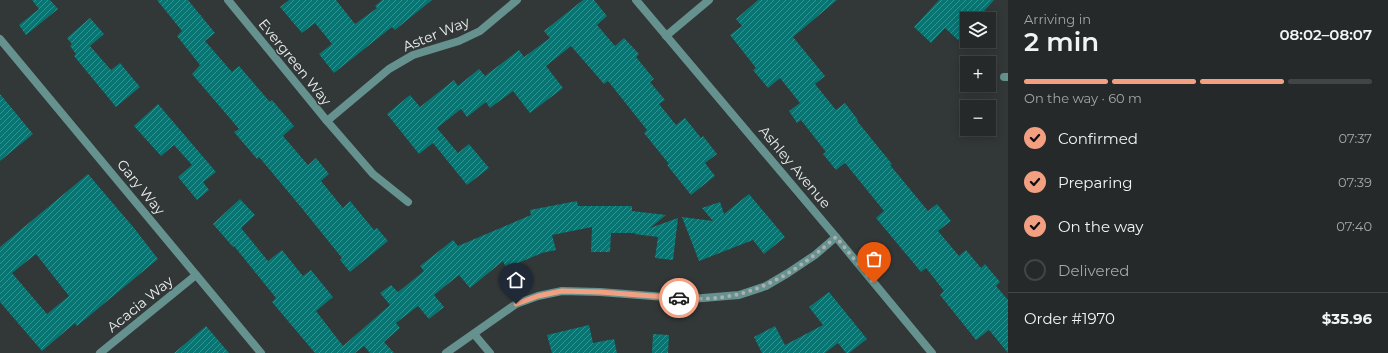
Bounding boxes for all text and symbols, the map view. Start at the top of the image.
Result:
text: Arriving in [1024,11,1091,27]
street label: Aster Way [400,12,472,56]
map controls [960,12,996,136]
button: layers [960,12,996,48]
street label: Evergreen Way [255,15,336,109]
text: 08:02–08:07 [1279,25,1372,44]
text: 2 min [1024,26,1099,58]
button: + [960,56,996,92]
text: On the way · 60 m [1024,90,1142,106]
button: − [960,100,996,136]
street label: Ashley Avenue [755,122,835,212]
icon: check [1024,127,1046,149]
text: Confirmed [1058,129,1138,148]
text: 07:37 [1339,130,1372,146]
street label: Gary Way [113,156,169,219]
icon: check [1024,171,1046,193]
text: Preparing [1058,173,1133,192]
text: 07:39 [1338,174,1372,190]
icon: check [1024,215,1046,237]
text: On the way [1058,217,1143,236]
text: 07:40 [1336,218,1372,234]
pin [857,242,891,283]
icon: bag [863,248,885,270]
text: Delivered [1058,261,1130,280]
pin [499,263,533,304]
icon: home [505,269,527,291]
street label: Acacia Way [103,272,177,336]
courier [659,278,699,318]
icon: car [668,287,690,309]
text: Order #1970 [1024,309,1115,328]
text: $35.96 [1322,309,1372,328]

